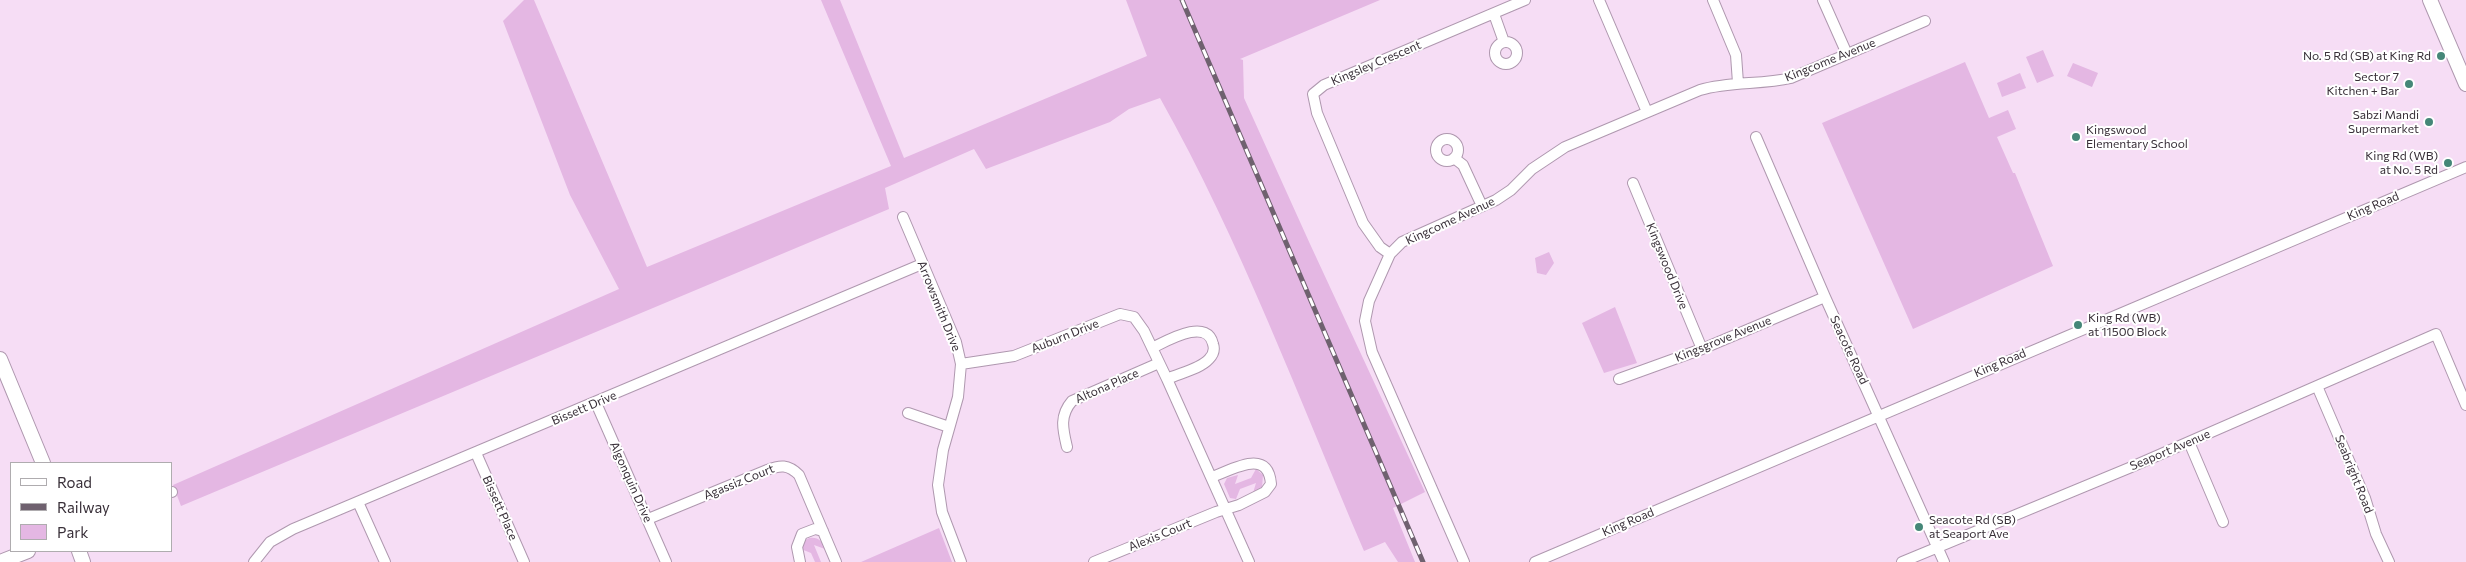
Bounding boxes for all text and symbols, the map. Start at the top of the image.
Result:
street label: Kingcome Avenue [1783,35,1877,85]
street label: Kingsley Crescent [1329,38,1423,88]
place label: No. 5 Rd (SB) at King Rd [2303,49,2431,63]
marker: No. 5 Rd (SB) at King Rd [2435,50,2447,62]
place label: Sector 7 Kitchen + Bar [2327,70,2399,98]
marker: Sector 7 Kitchen + Bar [2403,78,2415,90]
place label: Sabzi Mandi Supermarket [2348,108,2419,136]
marker: Sabzi Mandi Supermarket [2423,116,2435,128]
place label: Kingswood Elementary School [2086,123,2188,151]
marker: Kingswood Elementary School [2070,131,2082,143]
place label: King Rd (WB) at No. 5 Rd [2365,149,2438,177]
marker: King Rd (WB) at No. 5 Rd [2442,157,2454,169]
street label: King Road [2345,189,2401,223]
street label: Kingcome Avenue [1403,194,1497,248]
street label: Kingswood Drive [1643,221,1691,311]
street label: Arrowsmith Drive [914,259,964,353]
place label: King Rd (WB) at 11500 Block [2088,311,2167,339]
street label: Kingsgrove Avenue [1673,313,1773,365]
street label: Seacote Road [1827,313,1871,387]
street label: Auburn Drive [1029,316,1101,356]
marker: King Rd (WB) at 11500 Block [2072,319,2084,331]
street label: King Road [1972,346,2028,380]
street label: Altona Place [1073,366,1141,406]
street label: Bissett Drive [549,388,619,428]
street label: Seaport Avenue [2128,427,2212,473]
street label: Seabright Road [2332,433,2376,515]
street label: Algonquin Drive [607,439,655,525]
street label: Agassiz Court [702,461,776,503]
legend [10,462,172,552]
text: Road [57,473,92,491]
street label: Bissett Place [479,473,521,543]
text: Railway [57,498,110,516]
street label: King Road [1600,505,1656,539]
place label: Seacote Rd (SB) at Seaport Ave [1929,513,2016,541]
street label: Alexis Court [1126,516,1194,554]
marker: Seacote Rd (SB) at Seaport Ave [1913,521,1925,533]
text: Park [57,523,88,541]

